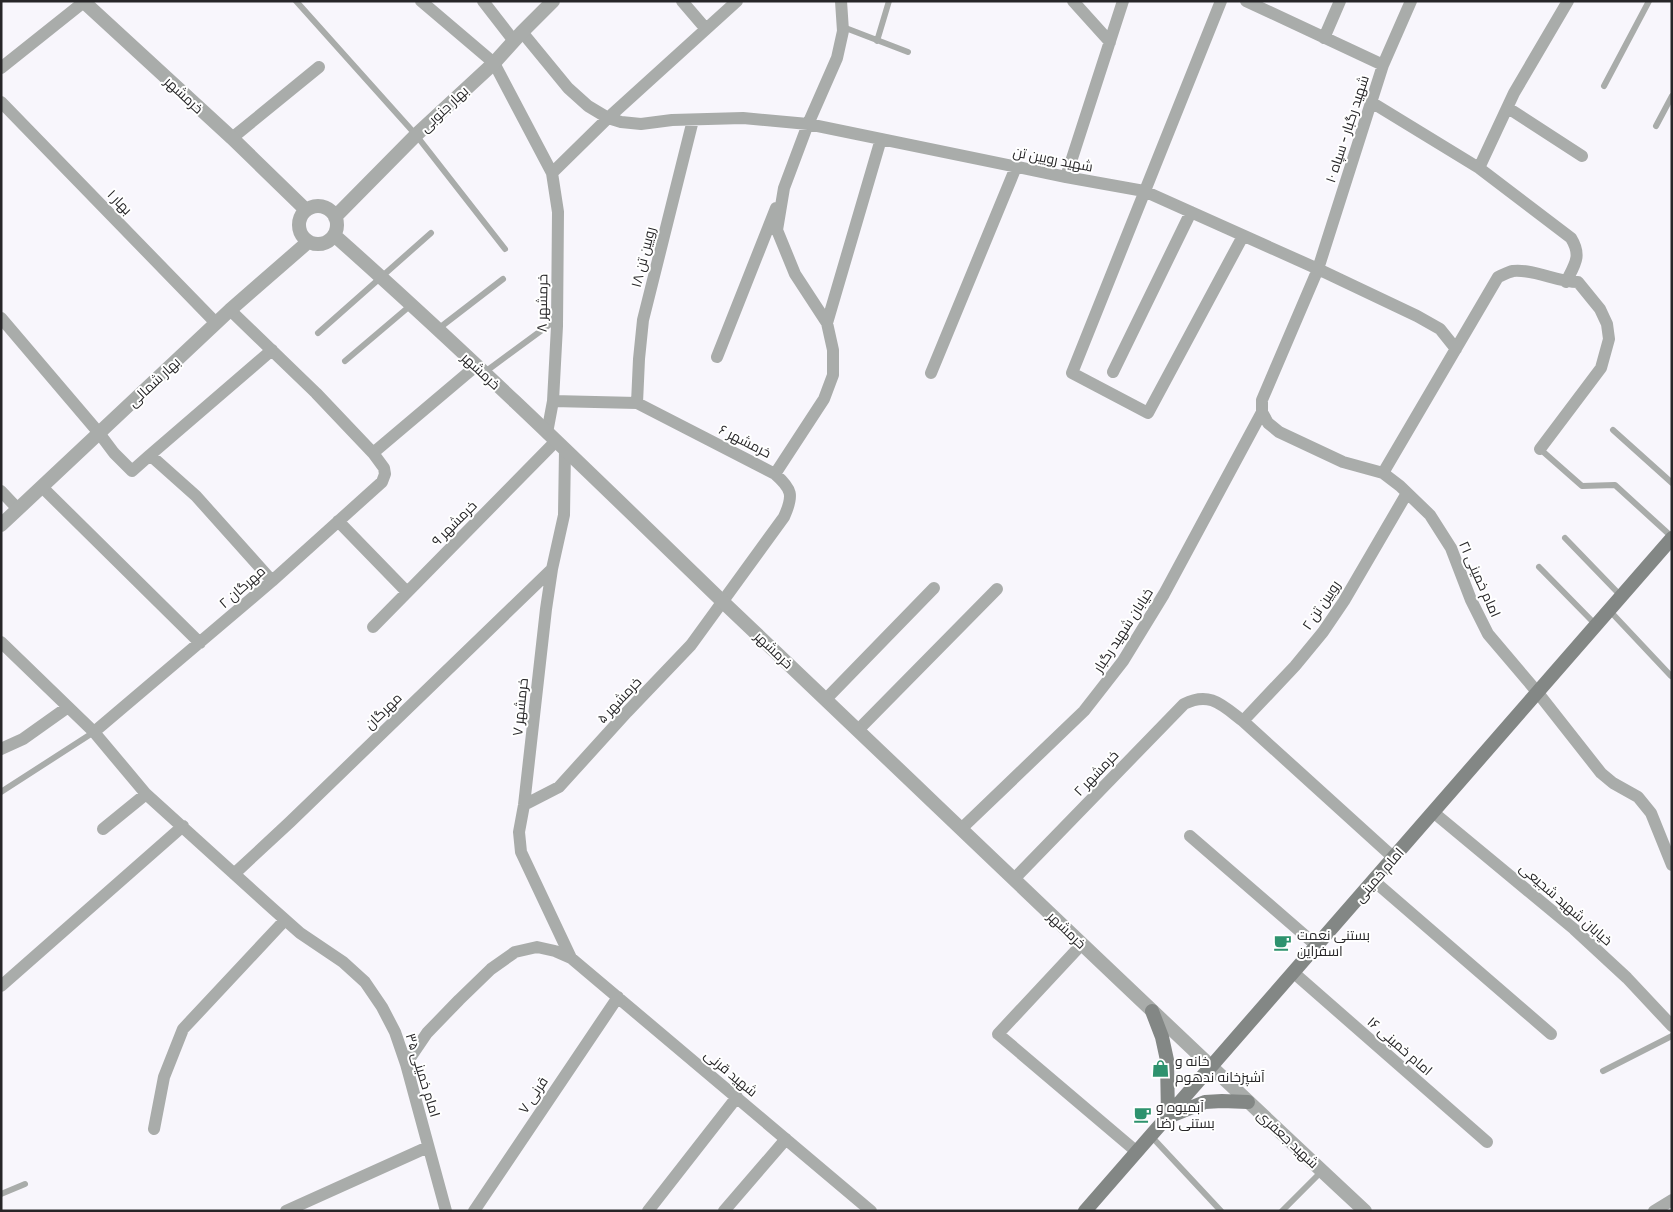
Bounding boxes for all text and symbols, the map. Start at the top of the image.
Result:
street label: خرمشهر [160,72,207,117]
street label: شهید رگبار - سپاه ۱۰ [1321,73,1374,185]
street label: بهار جنوبی [416,82,472,136]
street label: شهید رویین تن [1011,142,1095,176]
street label: بهار ۱ [104,186,136,218]
street label: رویین تن ۱۸ [627,225,659,289]
street label: خرمشهر ۸ [532,274,552,332]
street label: خرمشهر [457,348,504,393]
street label: بهار شمالی [124,353,184,411]
street label: خرمشهر ۶ [716,420,774,462]
street label: خرمشهر ۹ [428,497,480,549]
street label: امام خمینی ۲۱ [1454,538,1505,620]
street label: مهرگان ۲ [215,562,269,612]
street label: رویین تن ۲ [1298,577,1344,633]
street label: خیابان شهید رگبار [1088,584,1157,676]
street label: خرمشهر [750,627,797,673]
street label: خرمشهر ۵ [593,673,645,727]
street label: خرمشهر ۷ [508,677,532,737]
street label: مهرگان [360,689,406,733]
street label: خرمشهر ۲ [1070,746,1122,800]
street label: امام خمینی [1350,844,1408,907]
street label: خیابان شهید شجیعی [1516,859,1616,949]
street label: خرمشهر [1043,907,1090,953]
place label: بستنی نعمت اسفراین [1297,926,1370,960]
cafe icon: بستنی نعمت اسفراین [1273,933,1293,953]
street label: امام خمینی ۱۶ [1363,1013,1436,1080]
street label: امام خمینی ۳۵ [401,1031,444,1119]
street label: شهید قرنی [701,1045,761,1101]
place label: خانه و آشپزخانه ندهوم [1175,1052,1265,1087]
shop icon: خانه و آشپزخانه ندهوم [1151,1059,1171,1079]
street label: قرنی ۷ [514,1073,552,1117]
place label: آبمیوه و بستنی رضا [1156,1098,1215,1132]
cafe icon: آبمیوه و بستنی رضا [1132,1105,1152,1125]
street label: شهید جعفری [1253,1106,1323,1172]

